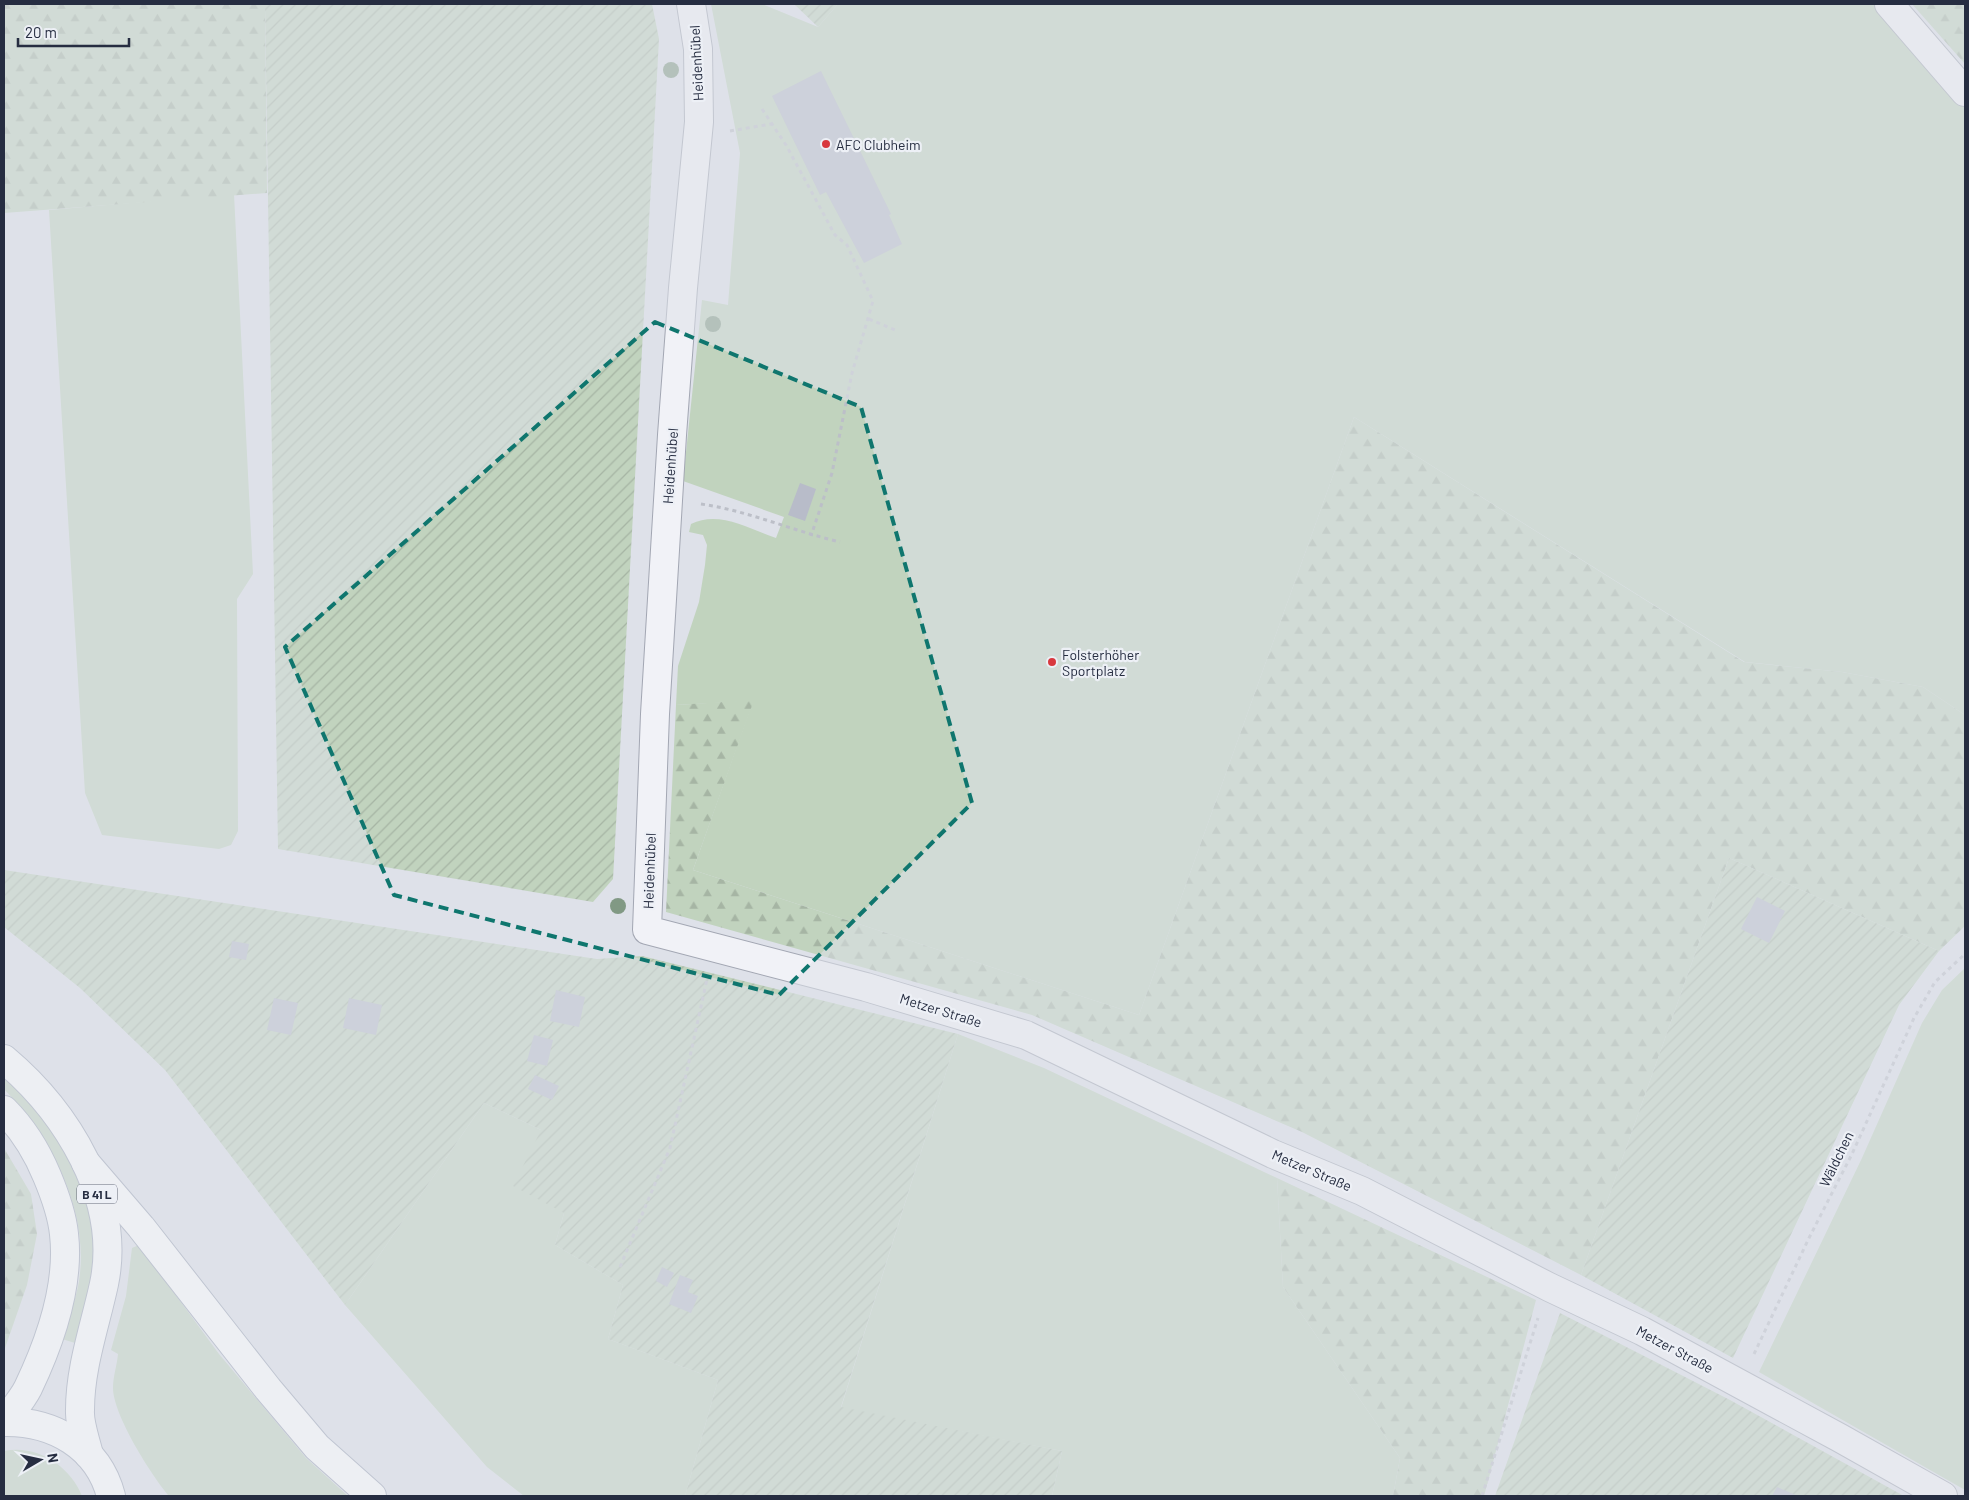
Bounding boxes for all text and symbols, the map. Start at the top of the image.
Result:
scale bar [18,15,129,47]
text: 20 m [25,23,57,41]
street label: Heidenhübel [686,25,706,101]
place label: AFC Clubheim [836,136,921,153]
marker: AFC Clubheim [820,138,832,150]
street label: Heidenhübel [659,427,681,505]
place label: Folsterhöher Sportplatz [1062,646,1139,679]
marker: Folsterhöher Sportplatz [1046,656,1058,668]
street label: Heidenhübel [639,833,659,909]
street label: Metzer Straße [898,989,984,1031]
street label: Wäldchen [1815,1129,1857,1189]
street label: Metzer Straße [1270,1146,1354,1194]
road number: B 41 L [77,1184,117,1204]
street label: Metzer Straße [1634,1322,1716,1376]
north arrow [15,1435,65,1485]
text: N [44,1452,62,1464]

